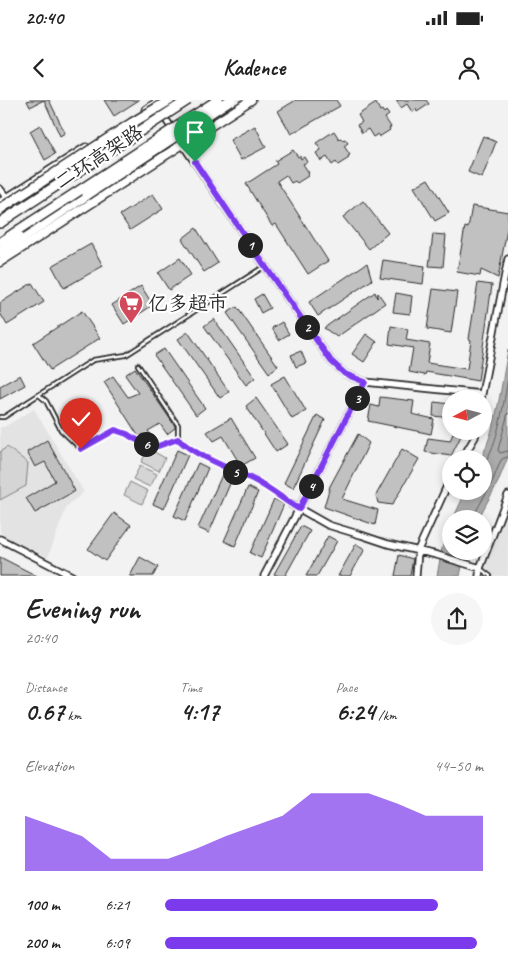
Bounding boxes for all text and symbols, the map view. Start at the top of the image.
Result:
text: 20:40 [25,6,63,30]
icon: back [25,54,53,82]
text: Kadence [223,54,285,82]
icon: person [455,54,483,82]
pin [174,111,216,162]
icon: arrive [181,118,209,146]
street label: 二环高架路 [50,119,149,195]
pin: 1 [238,232,262,258]
text: 1 [247,237,254,254]
supermarket icon: 亿多超市 [118,290,144,324]
place label: 亿多超市 [148,291,228,316]
pin: 2 [294,314,320,340]
text: 2 [304,319,311,336]
pin: 3 [344,386,370,410]
text: 3 [354,390,361,407]
north arrow [442,390,492,440]
map controls [442,390,492,560]
pin [60,398,102,449]
icon: check [67,405,95,433]
pin: 6 [134,432,158,456]
text: 6 [143,436,150,453]
button: locate [442,450,492,500]
pin: 5 [222,460,248,484]
text: 5 [232,464,239,481]
pin: 4 [298,474,324,498]
text: 4 [308,478,315,495]
button: layers [442,510,492,560]
text: Evening run [25,591,140,626]
button: share [431,593,483,645]
text: 20:40 [25,628,57,648]
text: Distance [25,679,67,696]
text: Time [180,679,202,696]
text: Pace [336,679,357,696]
text: 0.67 [25,696,64,728]
text: 4:17 [180,696,219,728]
text: 6:24 [336,696,375,728]
text: km [64,707,81,724]
text: /km [375,707,397,724]
text: Elevation [25,756,74,776]
text: 44–50 m [434,756,483,776]
text: 100 m [25,895,60,915]
text: 6:21 [105,895,130,915]
text: 200 m [25,933,60,953]
text: 6:09 [105,933,130,953]

